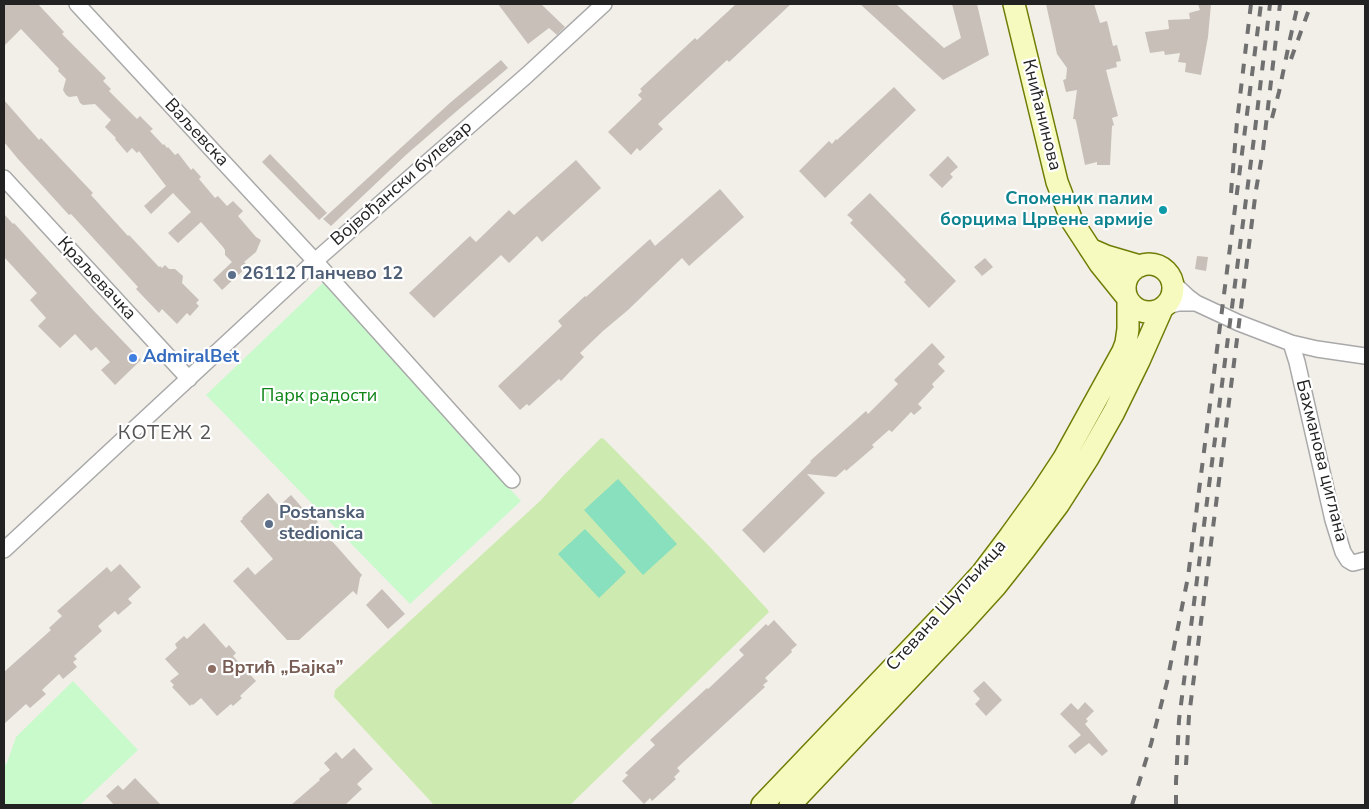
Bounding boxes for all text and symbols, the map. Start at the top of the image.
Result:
street label: Книћанинова [1017,57,1065,173]
street label: Ваљевска [159,95,233,171]
street label: Војвођански булевар [327,117,477,251]
place label: Споменик палим борцима Црвене армије [940,189,1153,232]
marker: Споменик палим борцима Црвене армије [1157,204,1169,216]
street label: Краљевачка [52,233,140,325]
place label: 26112 Панчево 12 [242,264,403,286]
marker: 26112 Панчево 12 [226,269,238,281]
place label: AdmiralBet [143,347,239,369]
marker: AdmiralBet [127,352,139,364]
street label: Бахманова циглана [1290,377,1352,545]
park label: Парк радости [261,386,377,408]
district label: КОТЕЖ 2 [117,422,213,446]
place label: Postanska stedionica [279,503,365,546]
marker: Postanska stedionica [263,518,275,530]
street label: Стевана Шупљикца [882,536,1012,676]
place label: Вртић „Бајка” [222,658,343,680]
marker: Вртић „Бајка” [206,663,218,675]

